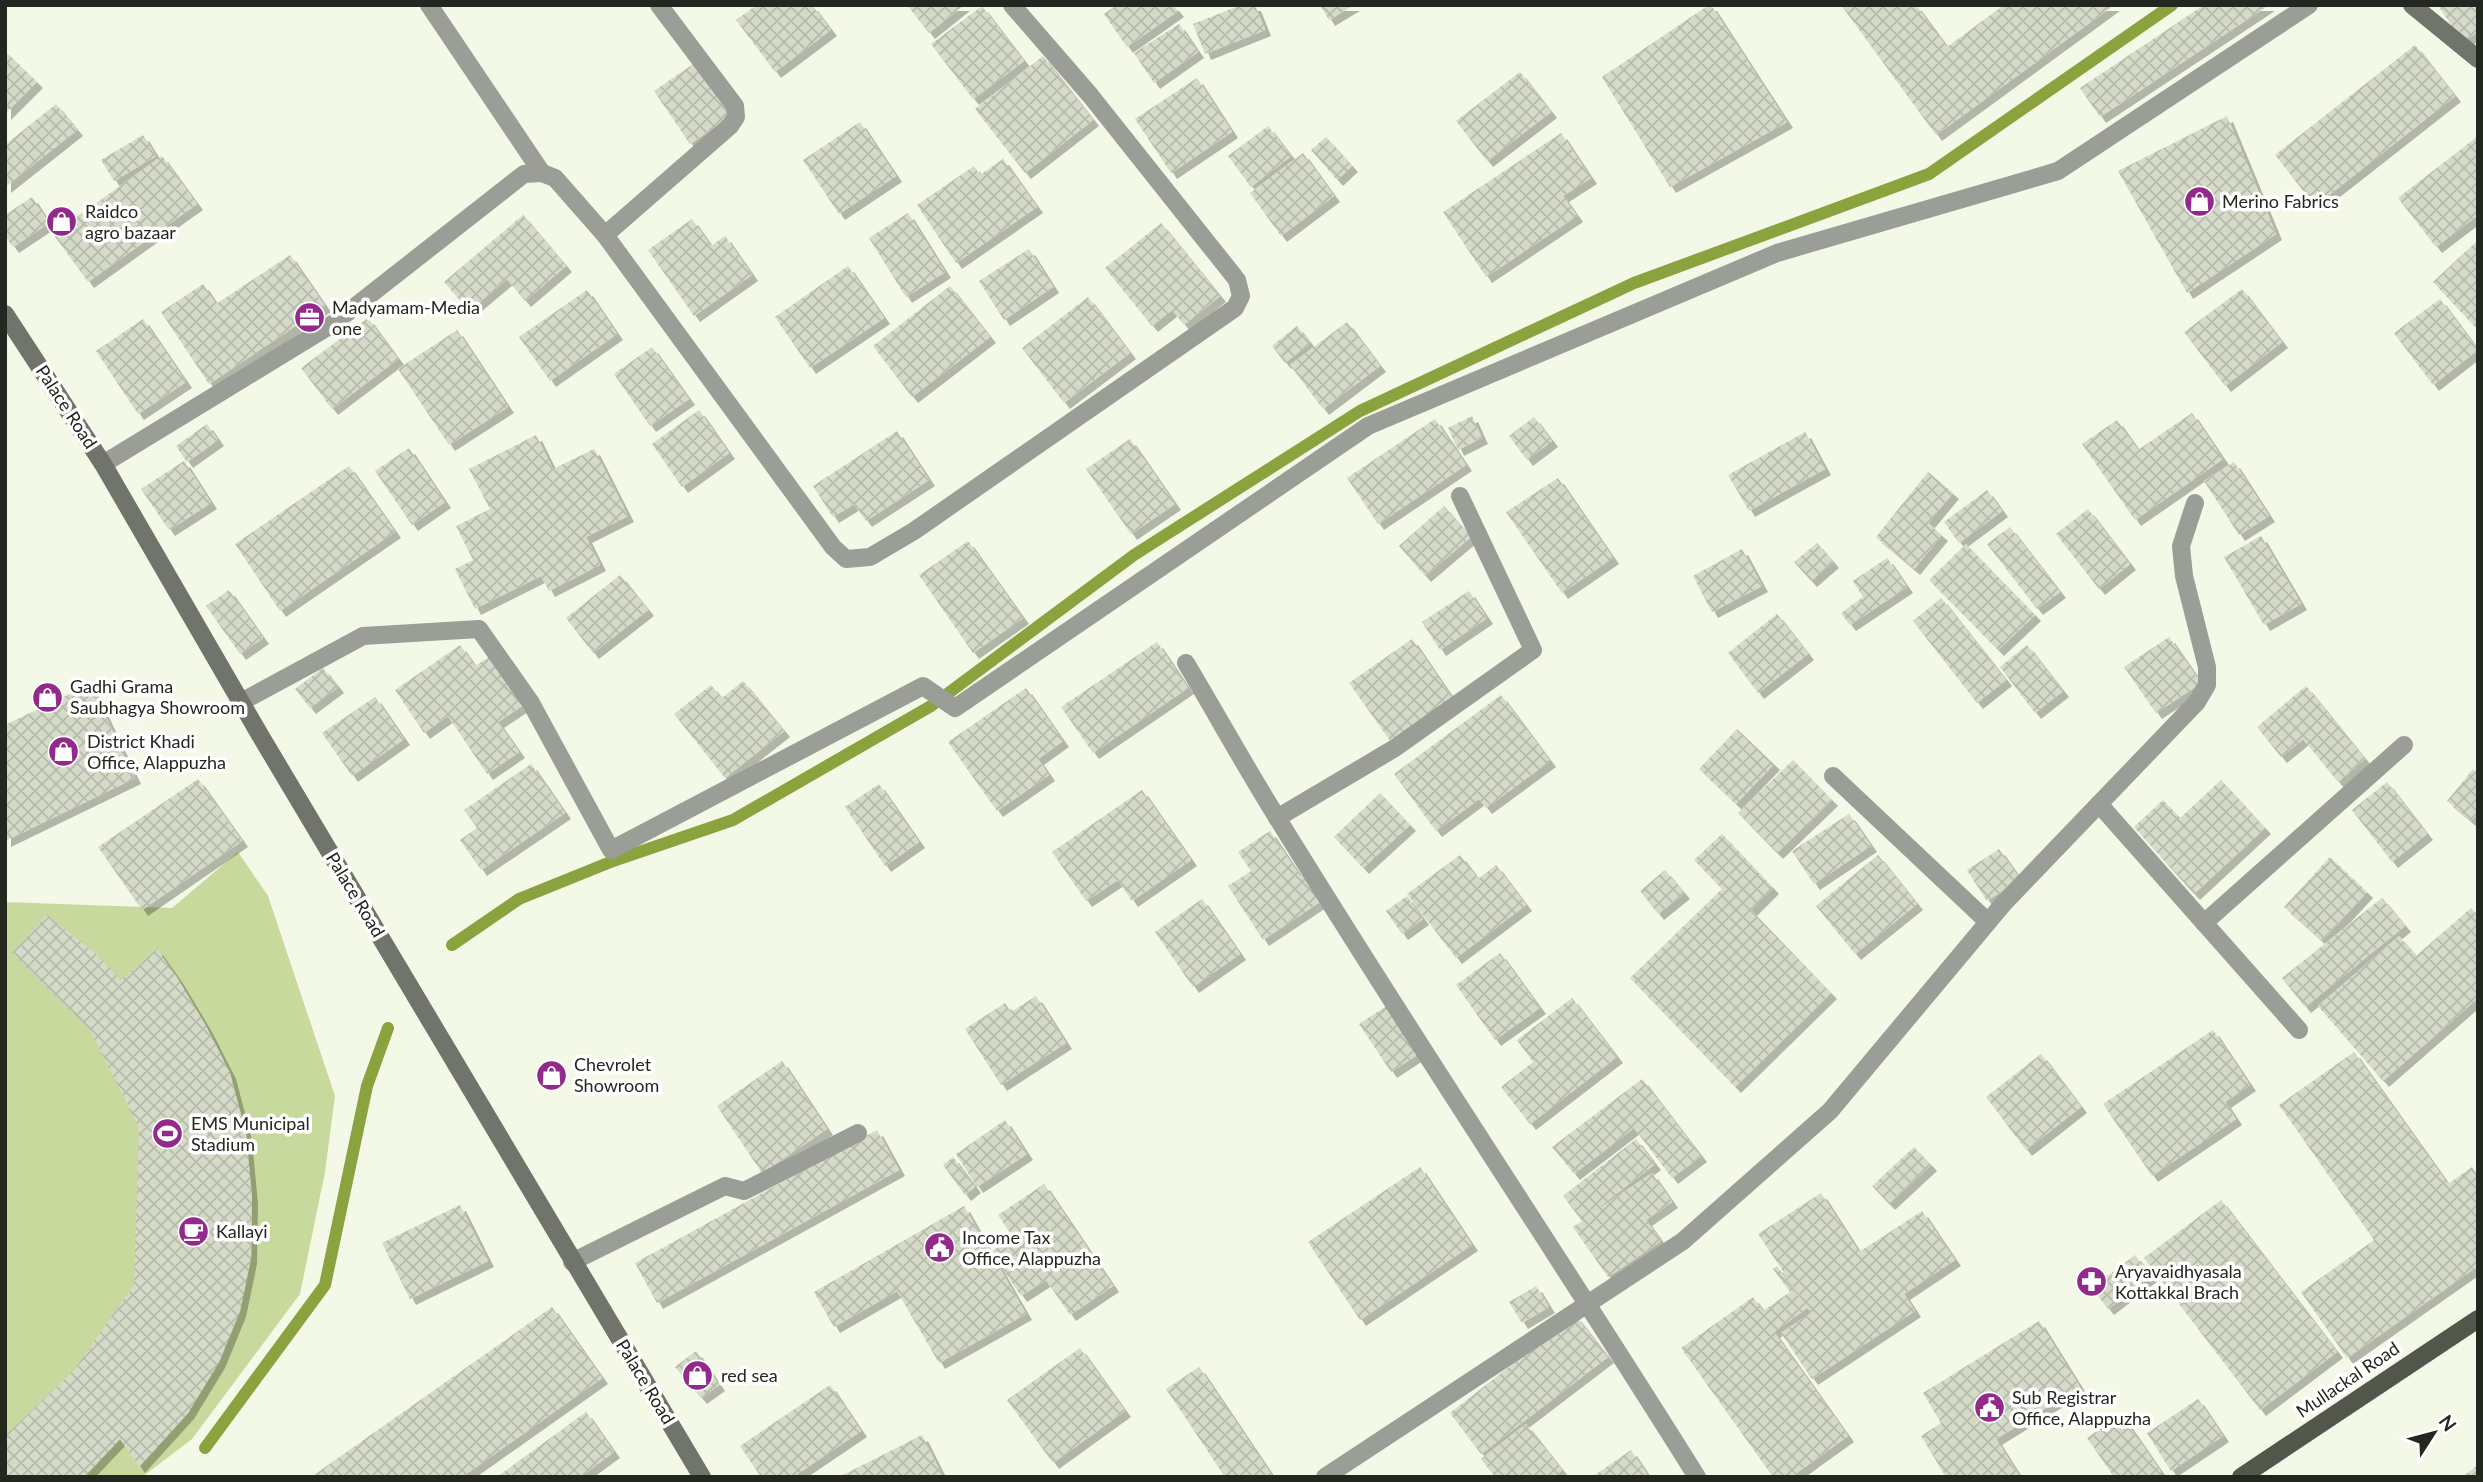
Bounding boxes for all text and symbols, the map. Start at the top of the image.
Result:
shop icon: Merino Fabrics [2182,185,2216,219]
place label: Merino Fabrics [2222,190,2339,212]
place label: Raidco agro bazaar [85,200,176,243]
shop icon: Raidco agro bazaar [45,205,79,239]
place label: Madyamam-Media one [332,296,480,339]
office icon: Madyamam-Media one [292,301,326,335]
street label: Palace Road [32,361,102,452]
place label: Gadhi Grama Saubhagya Showroom [70,675,245,718]
shop icon: Gadhi Grama Saubhagya Showroom [30,680,64,714]
place label: District Khadi Office, Alappuzha [87,730,226,773]
shop icon: District Khadi Office, Alappuzha [47,735,81,769]
street label: Palace Road [322,848,390,941]
place label: Chevrolet Showroom [574,1053,659,1096]
shop icon: Chevrolet Showroom [534,1058,568,1092]
place label: EMS Municipal Stadium [191,1112,310,1155]
sports icon: EMS Municipal Stadium [151,1117,185,1151]
cafe icon: Kallayi [176,1215,210,1249]
place label: Kallayi [216,1220,268,1242]
place label: Income Tax Office, Alappuzha [962,1226,1101,1269]
public building icon: Income Tax Office, Alappuzha [922,1231,956,1265]
place label: Aryavaidhyasala Kottakkal Brach [2115,1260,2242,1303]
pharmacy icon: Aryavaidhyasala Kottakkal Brach [2075,1265,2109,1299]
street label: Palace Road [612,1335,680,1428]
street label: Mullackal Road [2292,1337,2403,1422]
shop icon: red sea [681,1359,715,1393]
place label: red sea [721,1364,778,1386]
place label: Sub Registrar Office, Alappuzha [2012,1386,2151,1429]
public building icon: Sub Registrar Office, Alappuzha [1972,1391,2006,1425]
north arrow [2399,1398,2469,1468]
text: N [2435,1410,2462,1435]

